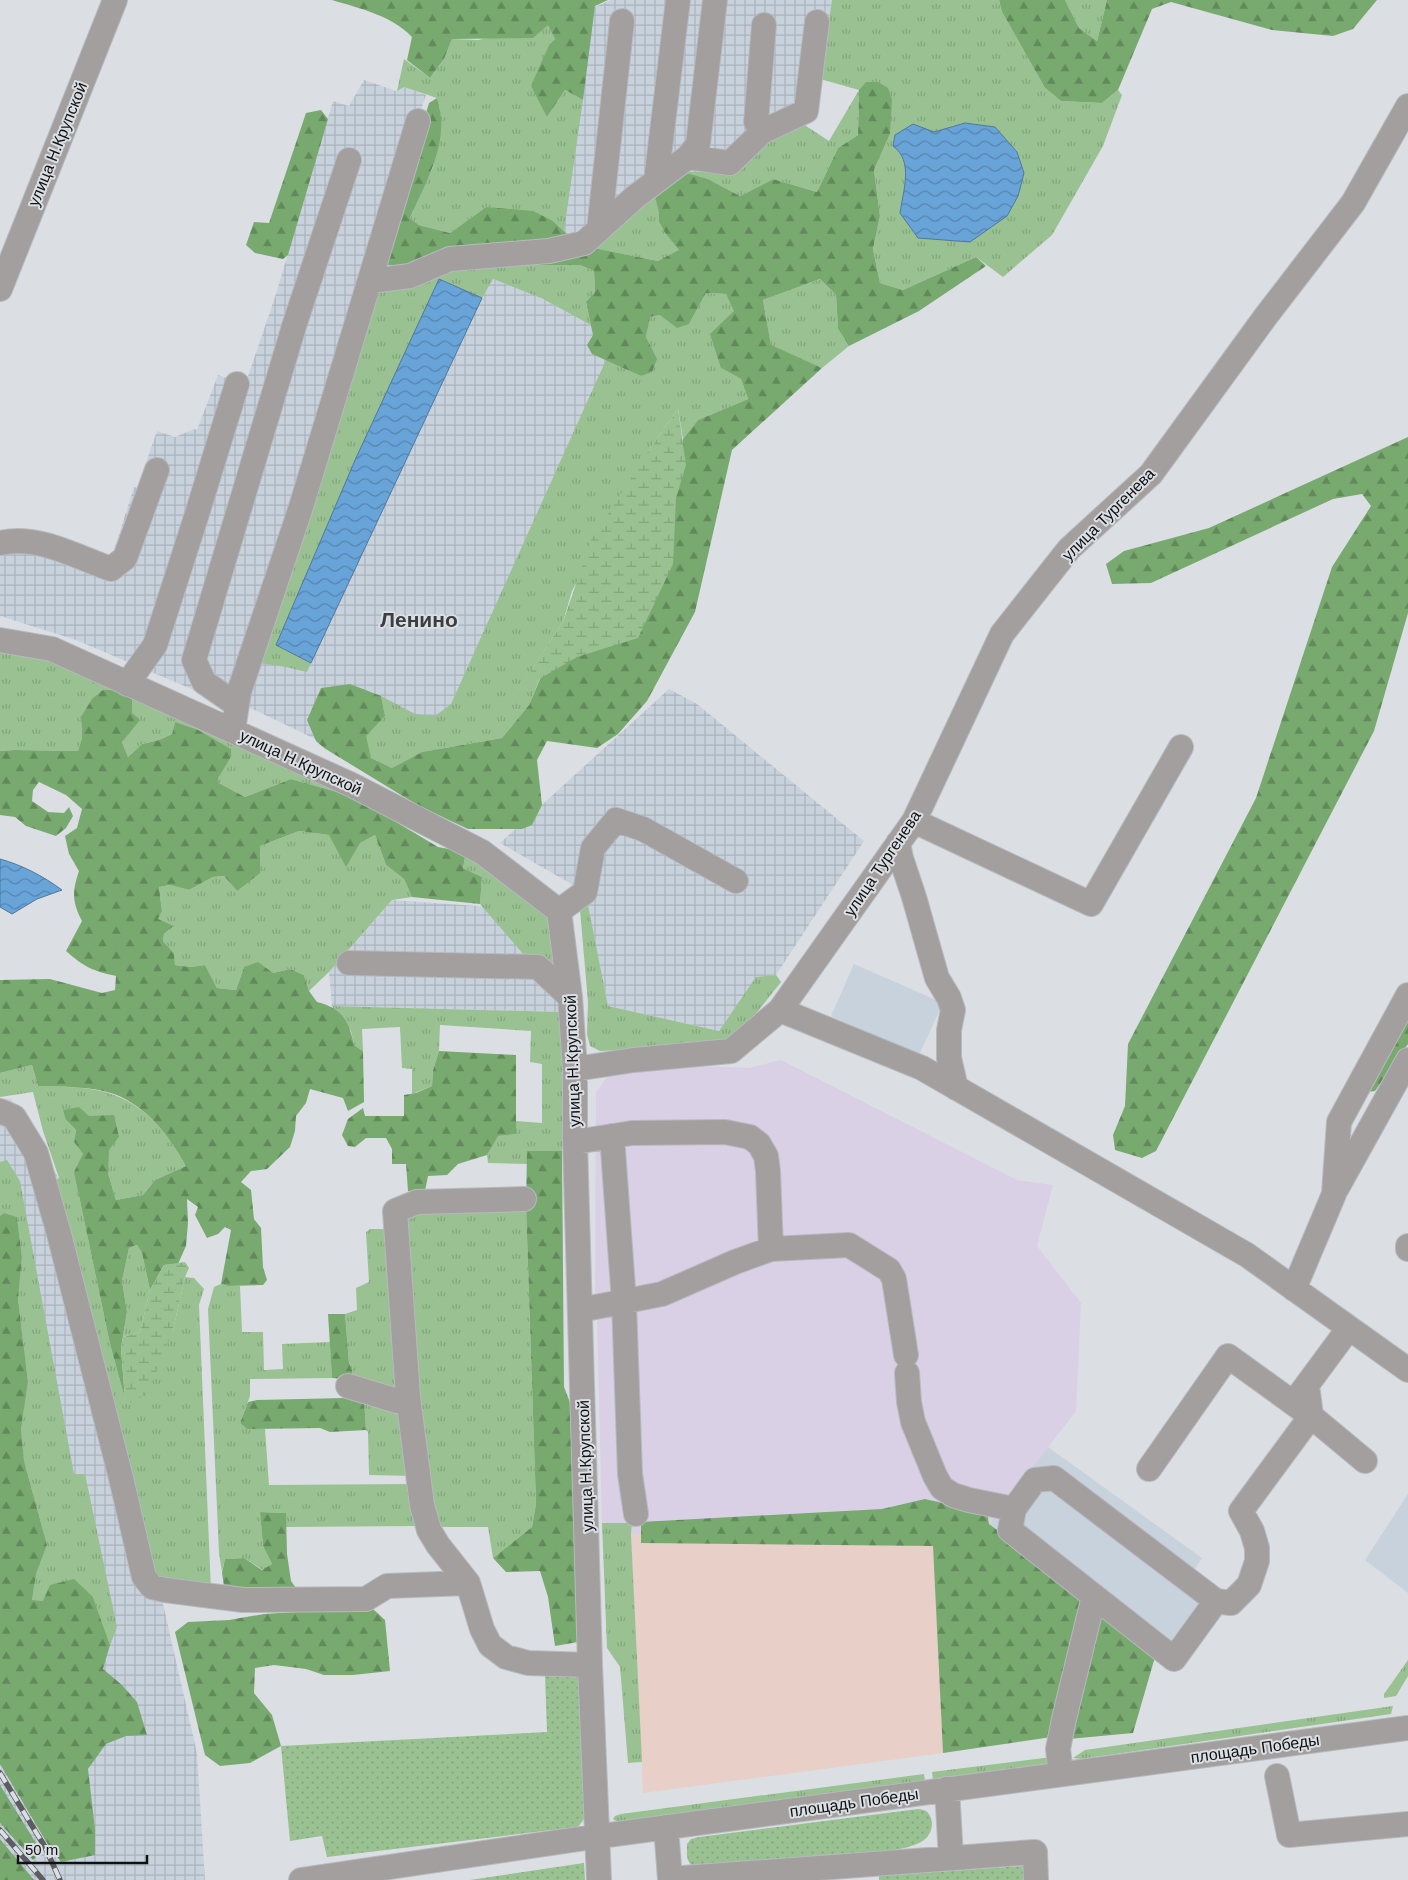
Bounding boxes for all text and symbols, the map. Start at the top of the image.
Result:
street label: улица Н.Крупской [25,80,90,209]
street label: улица Тургенева [1059,465,1158,564]
district label: Ленино [380,608,458,631]
street label: улица Н.Крупской [237,727,364,798]
street label: улица Тургенева [841,807,924,919]
street label: улица Н.Крупской [562,995,583,1127]
street label: улица Н.Крупской [575,1400,596,1532]
street label: площадь Победы [1190,1731,1321,1766]
street label: площадь Победы [789,1785,920,1820]
scale bar [18,1832,146,1864]
text: 50 m [25,1841,58,1858]

